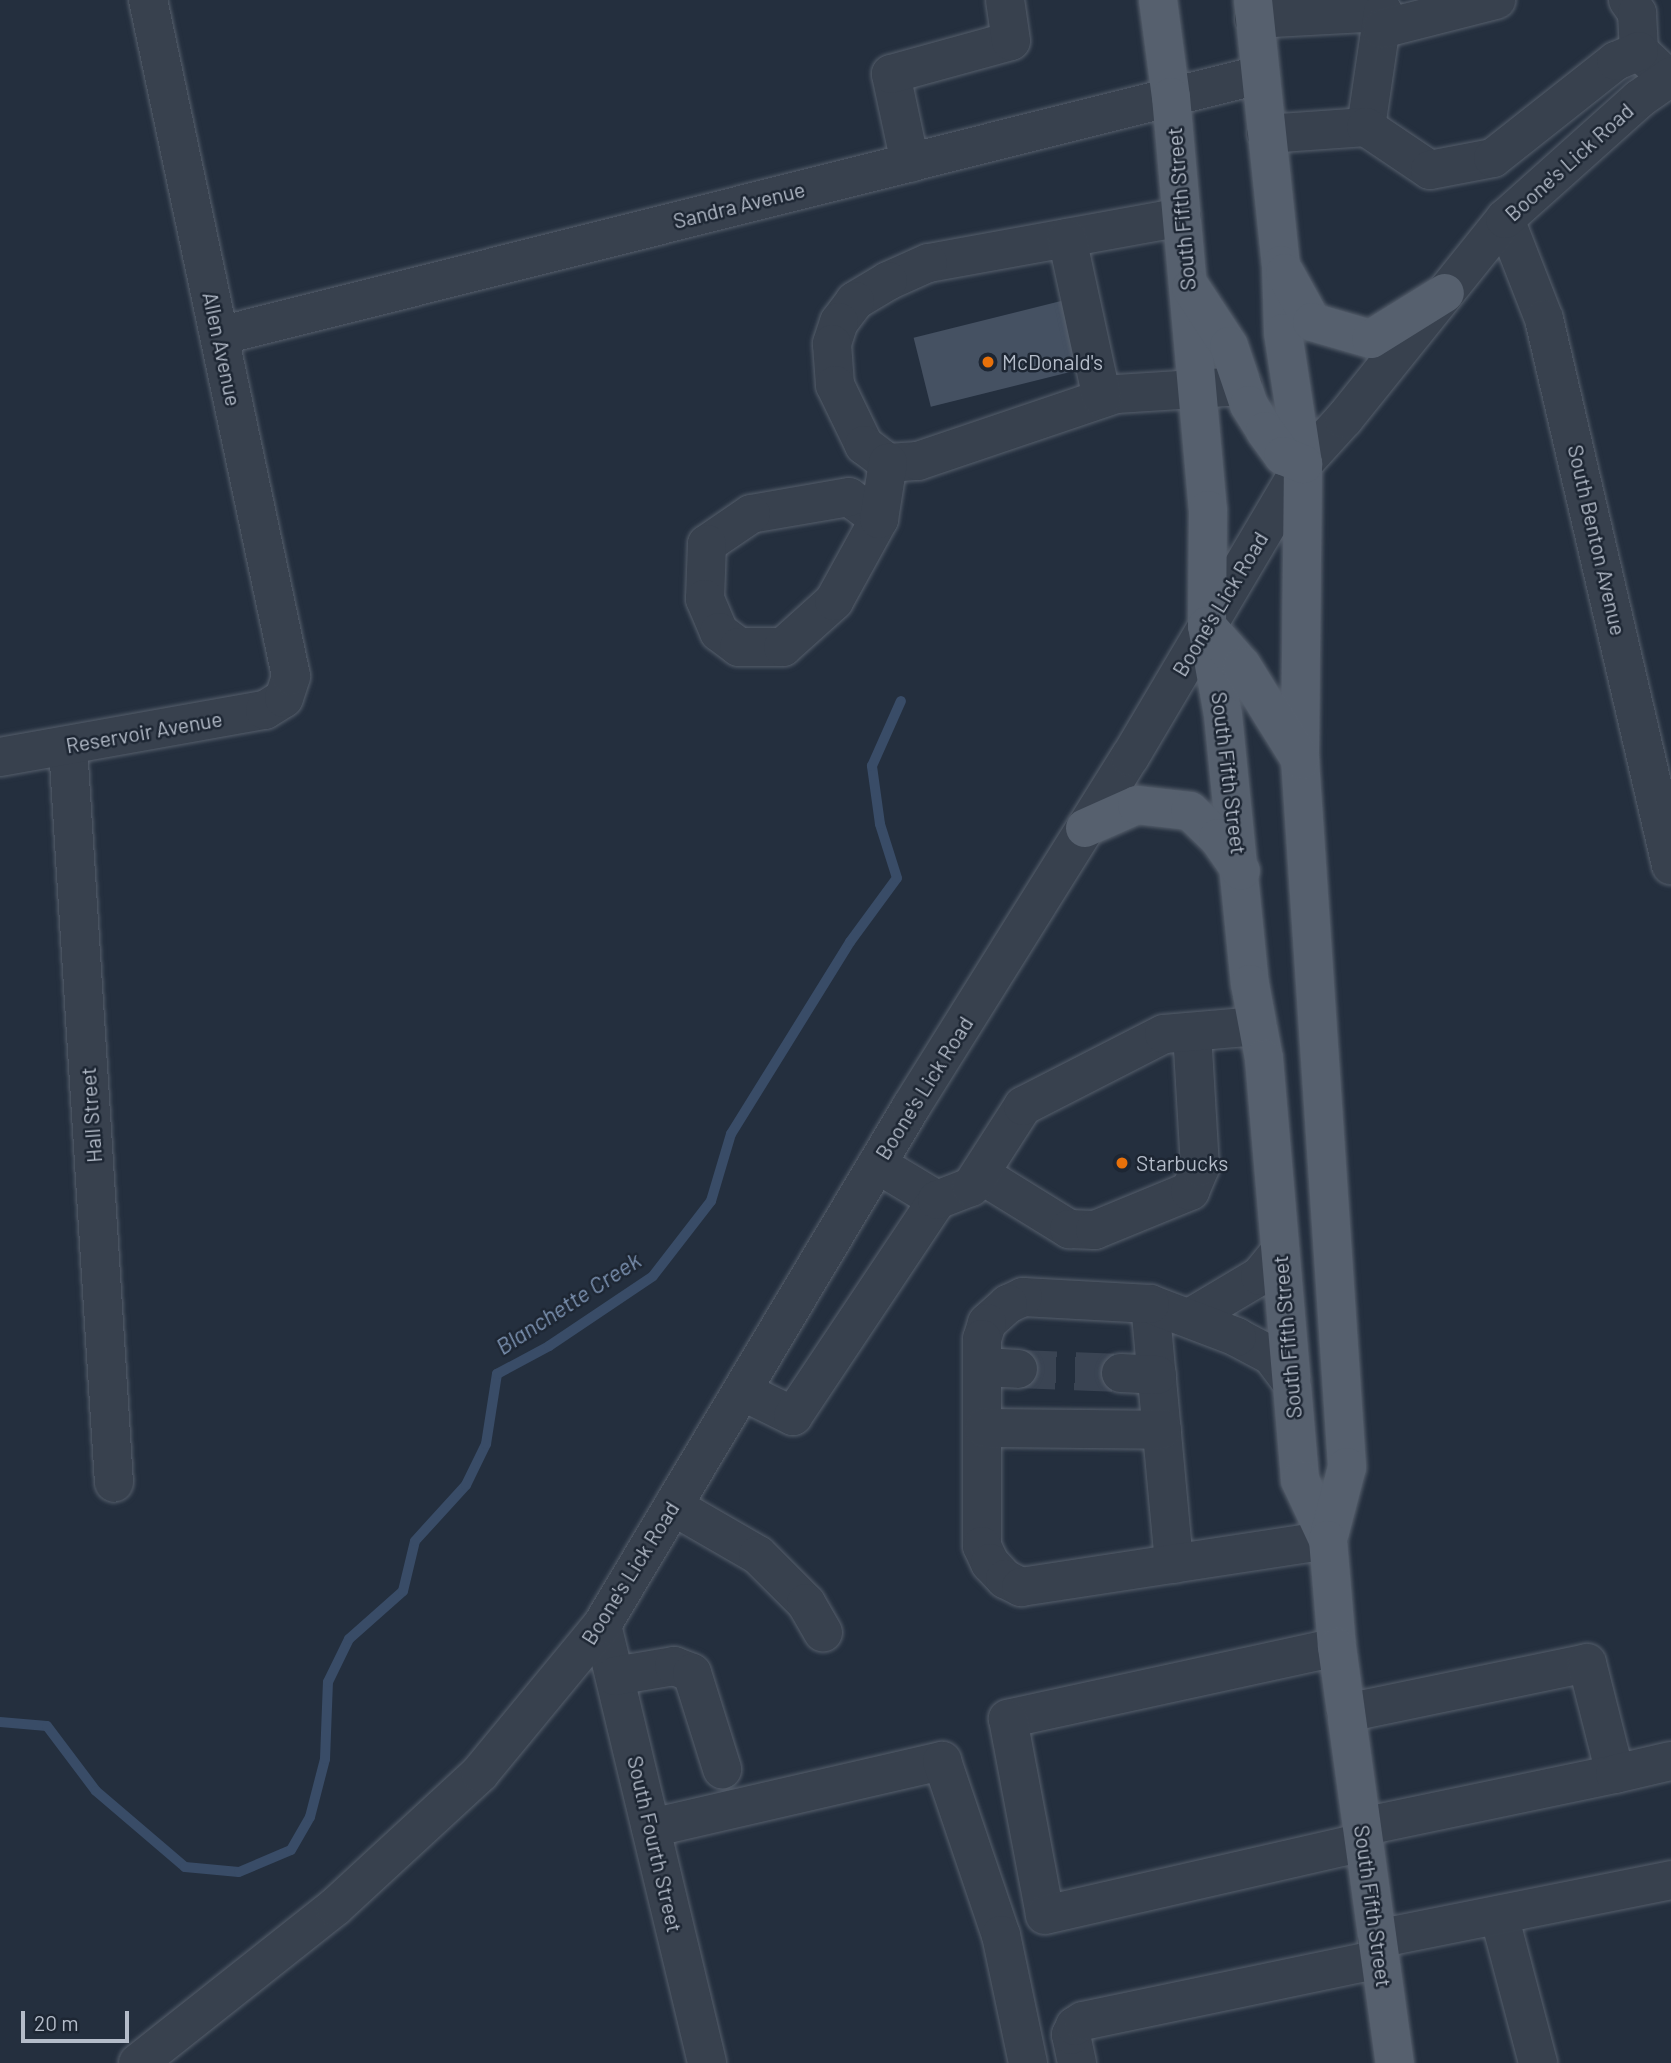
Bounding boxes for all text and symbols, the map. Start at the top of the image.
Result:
street label: Boone's Lick Road [1500,98,1638,226]
street label: South Fifth Street [1161,127,1201,291]
street label: Sandra Avenue [671,176,807,234]
street label: Allen Avenue [198,290,246,408]
place label: McDonald's [1002,349,1103,375]
marker: McDonald's [980,354,996,370]
street label: South Benton Avenue [1563,442,1631,638]
street label: Boone's Lick Road [1167,527,1273,681]
street label: South Fifth Street [1207,690,1251,856]
street label: Reservoir Avenue [64,706,224,758]
street label: Boone's Lick Road [870,1012,978,1164]
street label: Hall Street [75,1066,107,1164]
place label: Starbucks [1136,1150,1228,1176]
marker: Starbucks [1114,1155,1130,1171]
water label: Blanchette Creek [490,1246,646,1360]
street label: South Fifth Street [1267,1255,1307,1419]
street label: Boone's Lick Road [576,1497,684,1649]
street label: South Fourth Street [622,1753,688,1935]
street label: South Fifth Street [1349,1823,1397,1989]
scale bar [24,1996,133,2040]
text: 20 m [34,2010,79,2035]

